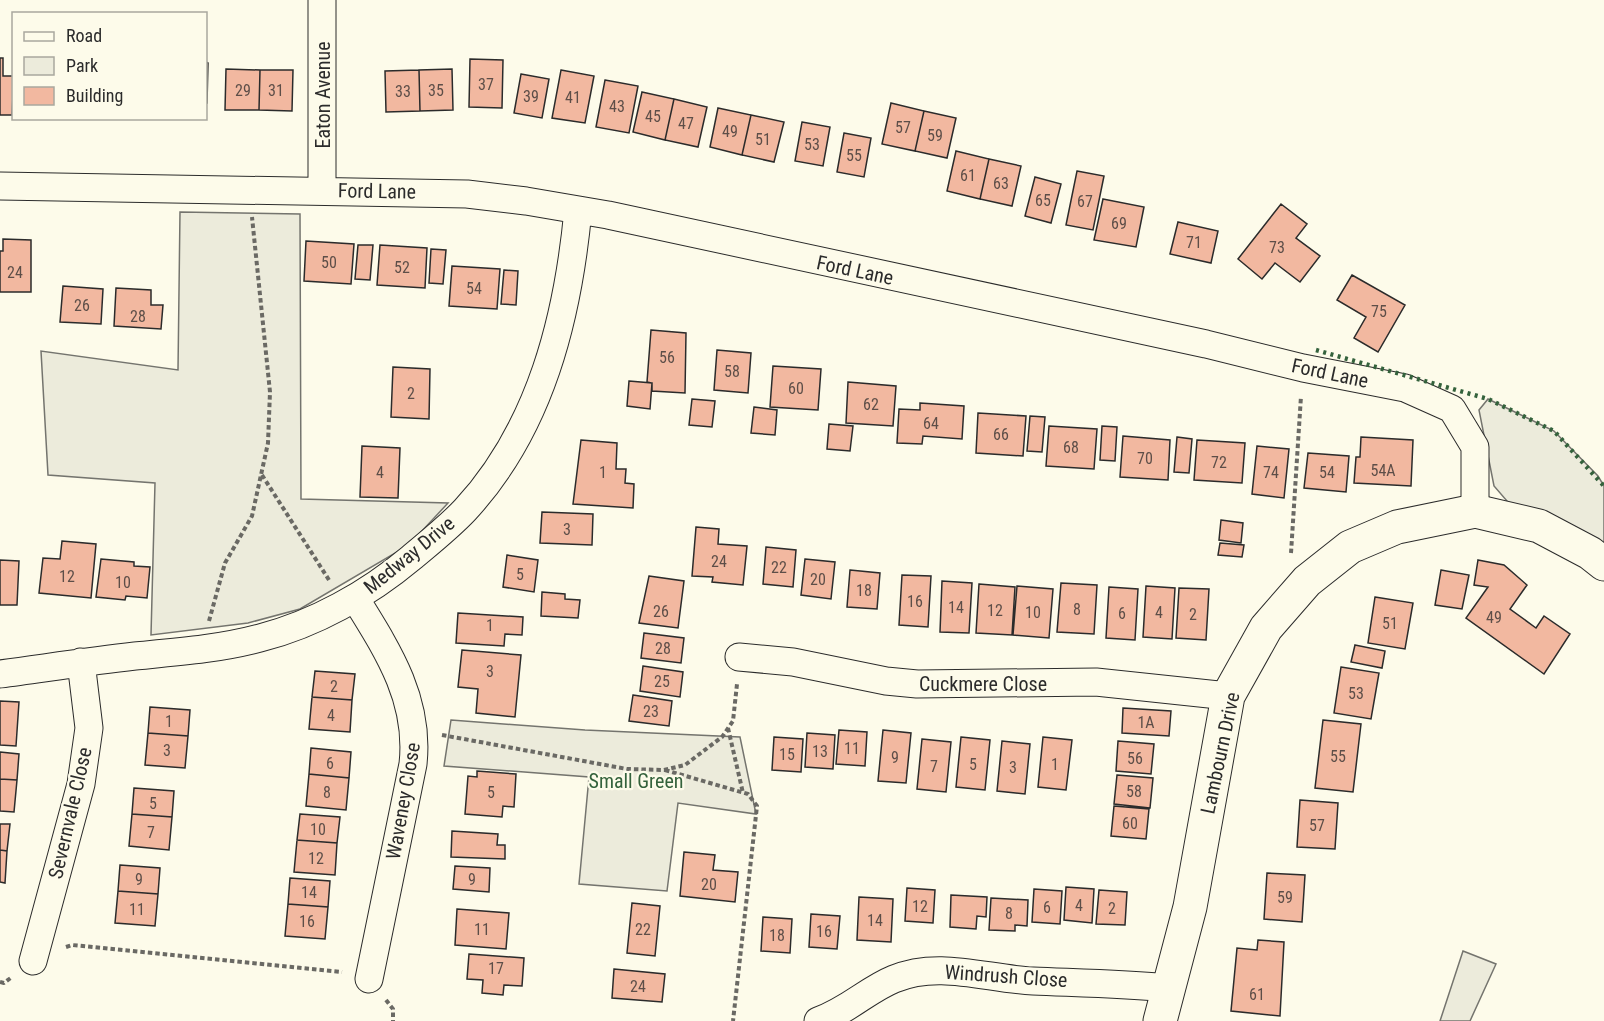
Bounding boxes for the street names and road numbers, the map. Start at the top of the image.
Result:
street label: Eaton Avenue [311,41,335,149]
street label: Ford Lane [338,178,416,204]
street label: Ford Lane [814,250,896,290]
street label: Ford Lane [1289,353,1371,393]
street label: Medway Drive [359,511,459,599]
street label: Cuckmere Close [919,672,1047,696]
street label: Lambourn Drive [1195,690,1245,816]
street label: Waveney Close [381,741,425,861]
street label: Severnvale Close [43,745,97,881]
street label: Windrush Close [944,960,1068,992]

